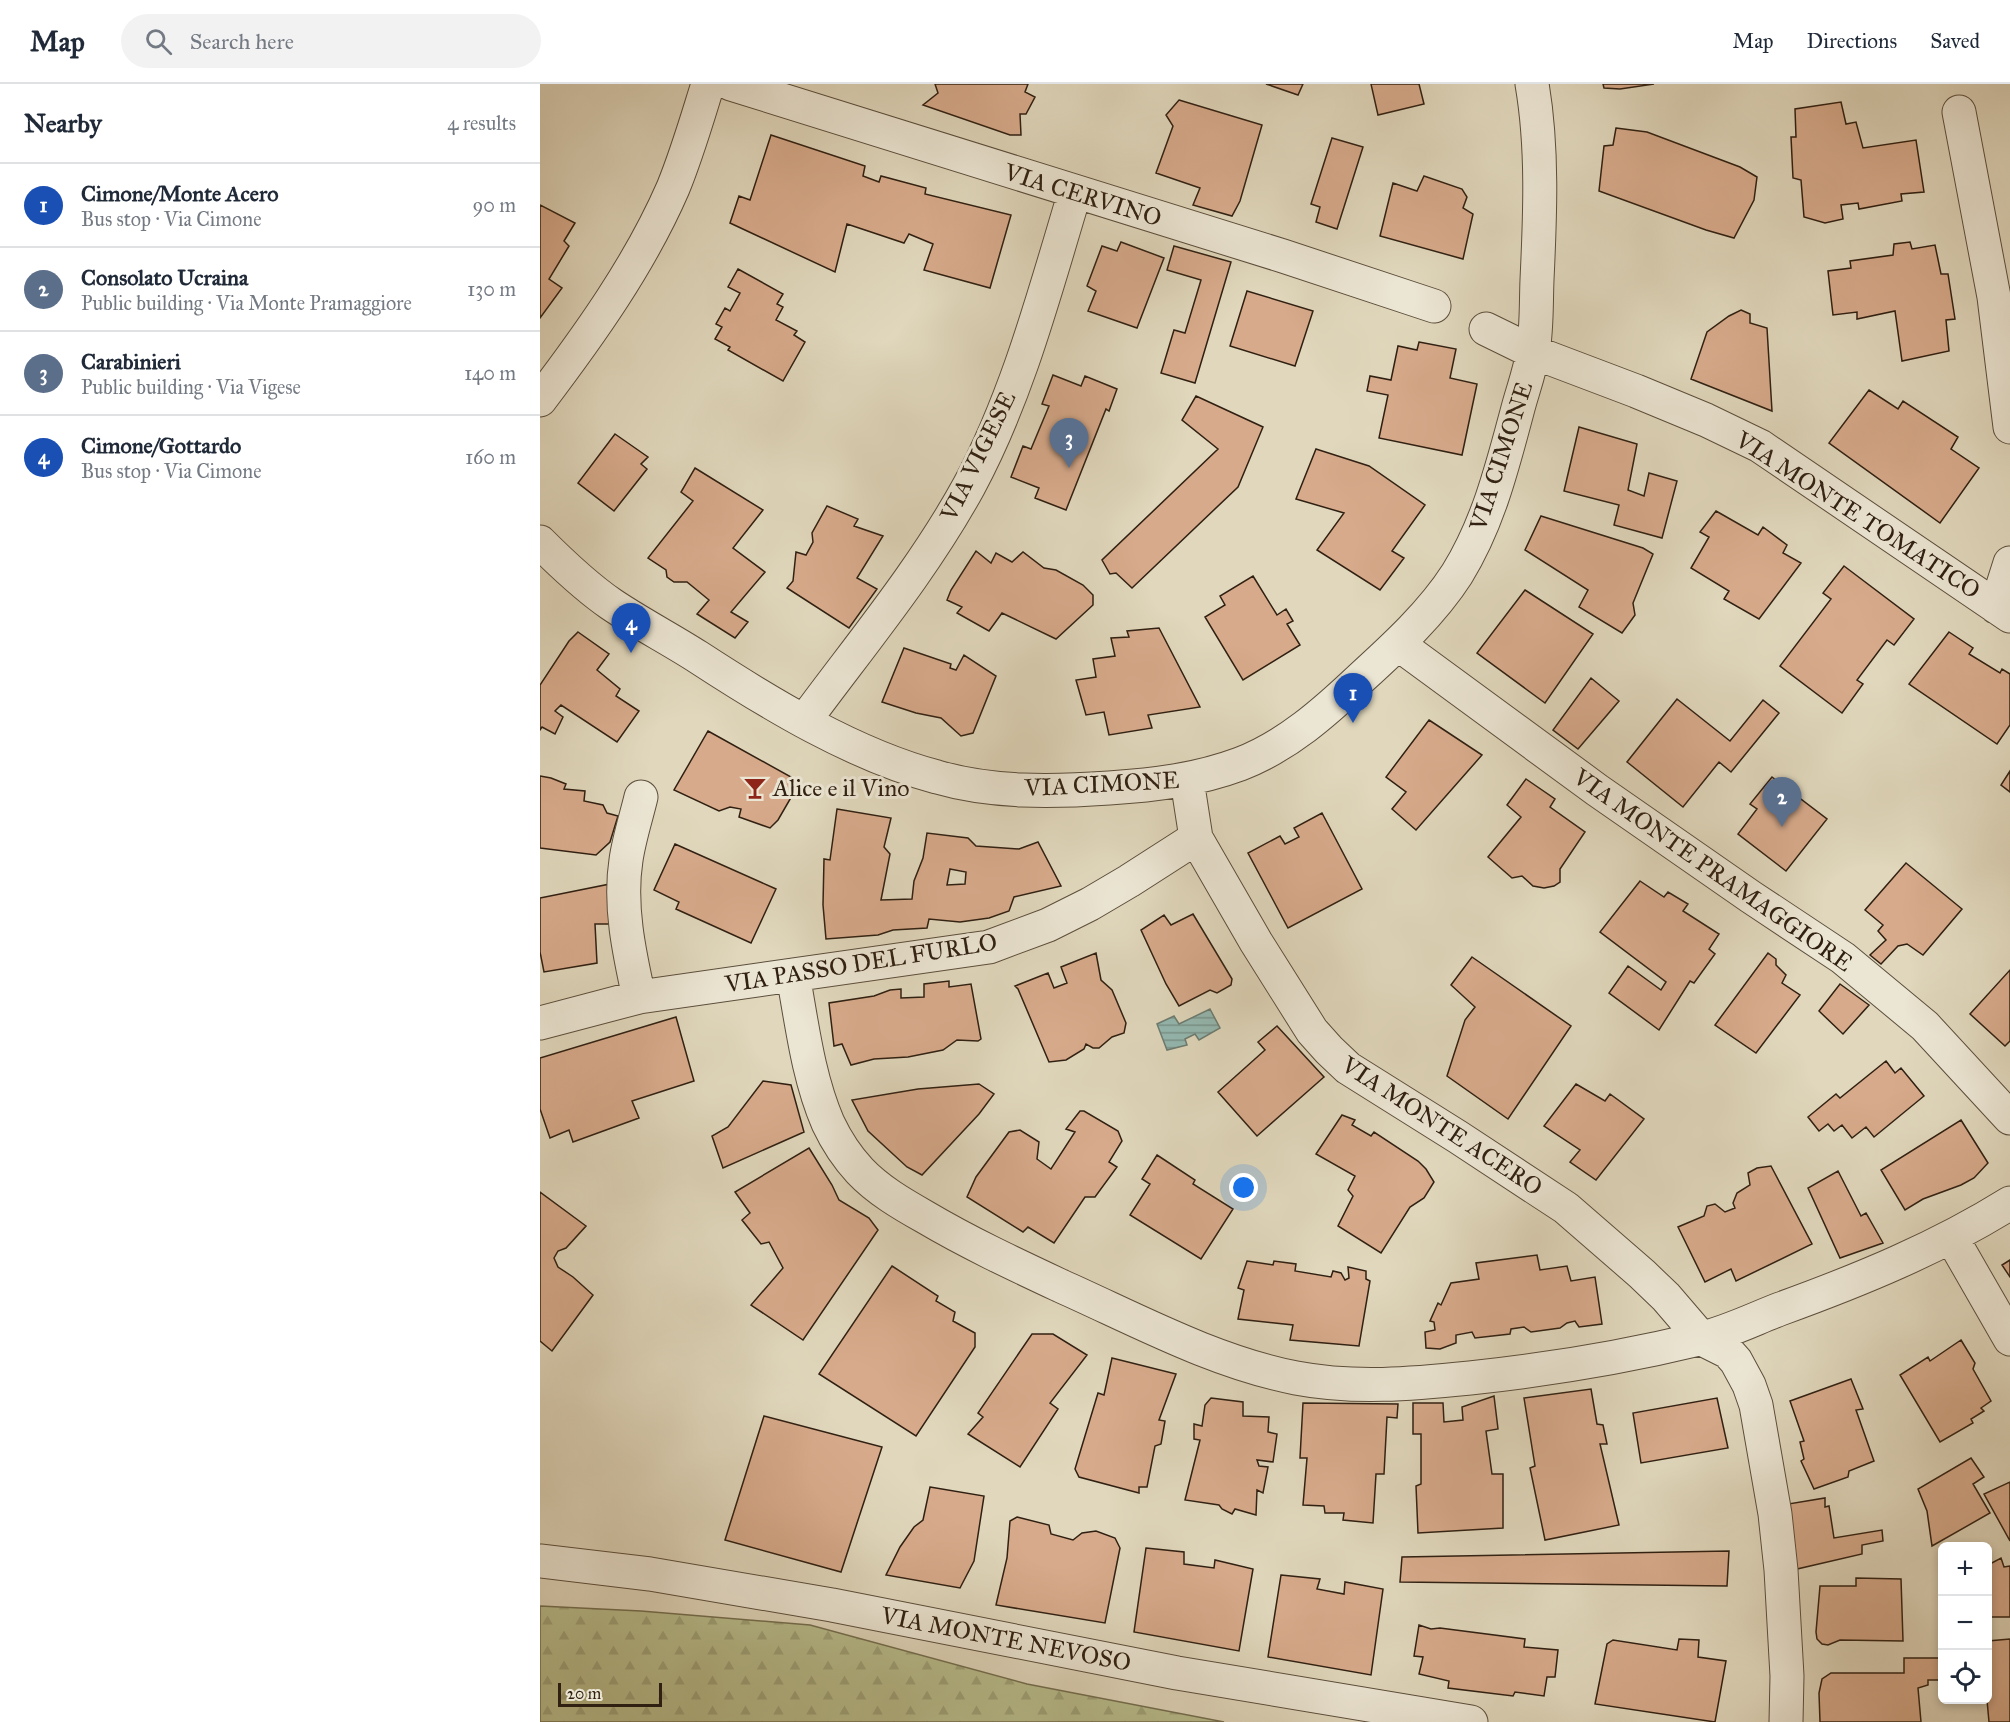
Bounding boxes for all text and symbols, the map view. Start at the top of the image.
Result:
search box [121,14,541,68]
text: Map [30,24,85,59]
icon: search [142,25,175,58]
text: Search here [190,28,294,55]
text: Map [1733,28,1774,54]
text: Directions [1807,28,1897,54]
text: Saved [1930,28,1980,54]
text: Nearby [24,107,102,139]
text: 4 results [447,111,516,135]
street label: VIA CERVINO [1000,157,1165,233]
text: Cimone/Monte Acero [81,180,278,207]
text: 1 [40,193,47,217]
text: 90 m [473,193,516,217]
text: Bus stop · Via Cimone [81,207,261,231]
text: Consolato Ucraina [81,264,248,291]
text: 2 [39,277,48,301]
text: 130 m [467,277,516,301]
text: Public building · Via Monte Pramaggiore [81,291,412,315]
text: Carabinieri [81,348,181,375]
text: 3 [40,361,48,385]
text: 140 m [464,361,516,385]
text: Public building · Via Vigese [81,375,301,399]
street label: VIA CIMONE [1462,378,1539,535]
street label: VIA VIGESE [933,386,1022,527]
pin: 3 [1050,418,1088,468]
street label: VIA MONTE TOMATICO [1729,424,1986,605]
text: Cimone/Gottardo [81,432,241,459]
text: 4 [38,445,49,469]
text: 160 m [465,445,516,469]
text: Bus stop · Via Cimone [81,459,261,483]
pin: 4 [612,604,650,653]
pin: 1 [1334,674,1372,723]
street label: VIA MONTE PRAMAGGIORE [1567,761,1858,978]
street label: VIA CIMONE [1023,765,1180,803]
place label: Alice e il Vino [772,773,909,803]
bar icon: Alice e il Vino [742,775,768,801]
pin: 2 [1762,778,1802,827]
street label: VIA PASSO DEL FURLO [722,927,999,999]
street label: VIA MONTE ACERO [1335,1049,1548,1202]
your location [1229,1173,1258,1202]
map controls [1938,1542,1992,1704]
button: + [1938,1542,1992,1596]
button: − [1938,1596,1992,1650]
street label: VIA MONTE NEVOSO [878,1600,1133,1678]
button: locate [1938,1650,1992,1704]
scale bar [558,1680,662,1708]
text: 20 m [567,1684,601,1703]

